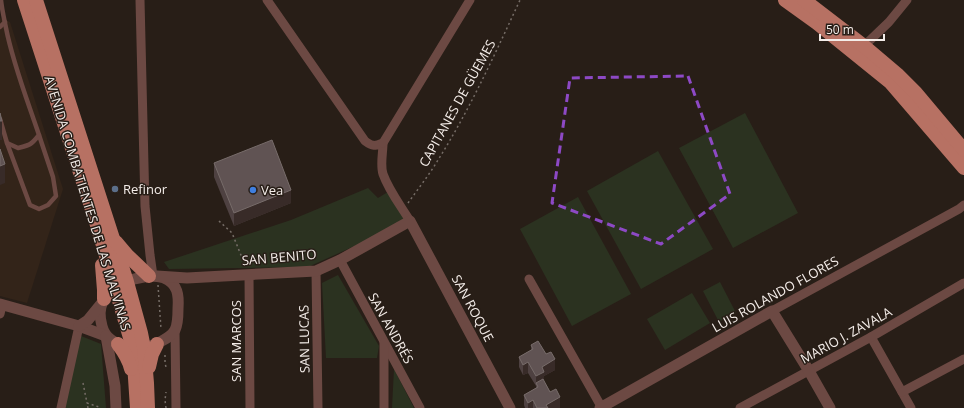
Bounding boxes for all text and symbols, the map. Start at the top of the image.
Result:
scale bar [820,16,884,42]
text: 50 m [826,21,854,38]
street label: CAPITANES DE GÜEMES [414,36,500,170]
street label: AVENIDA COMBATIENTES DE LAS MALVINAS [41,73,135,333]
place label: Refinor [123,180,168,198]
place label: Vea [261,181,283,199]
marker: Refinor [110,184,120,194]
marker: Vea [248,185,258,195]
street label: SAN BENITO [241,245,317,269]
street label: LUIS ROLANDO FLORES [708,252,842,336]
street label: SAN ROQUE [448,271,498,345]
street label: SAN ANDRÉS [364,289,418,367]
street label: SAN MARCOS [227,300,245,382]
street label: MARIO J. ZAVALA [797,302,896,368]
street label: SAN LUCAS [294,305,314,373]

